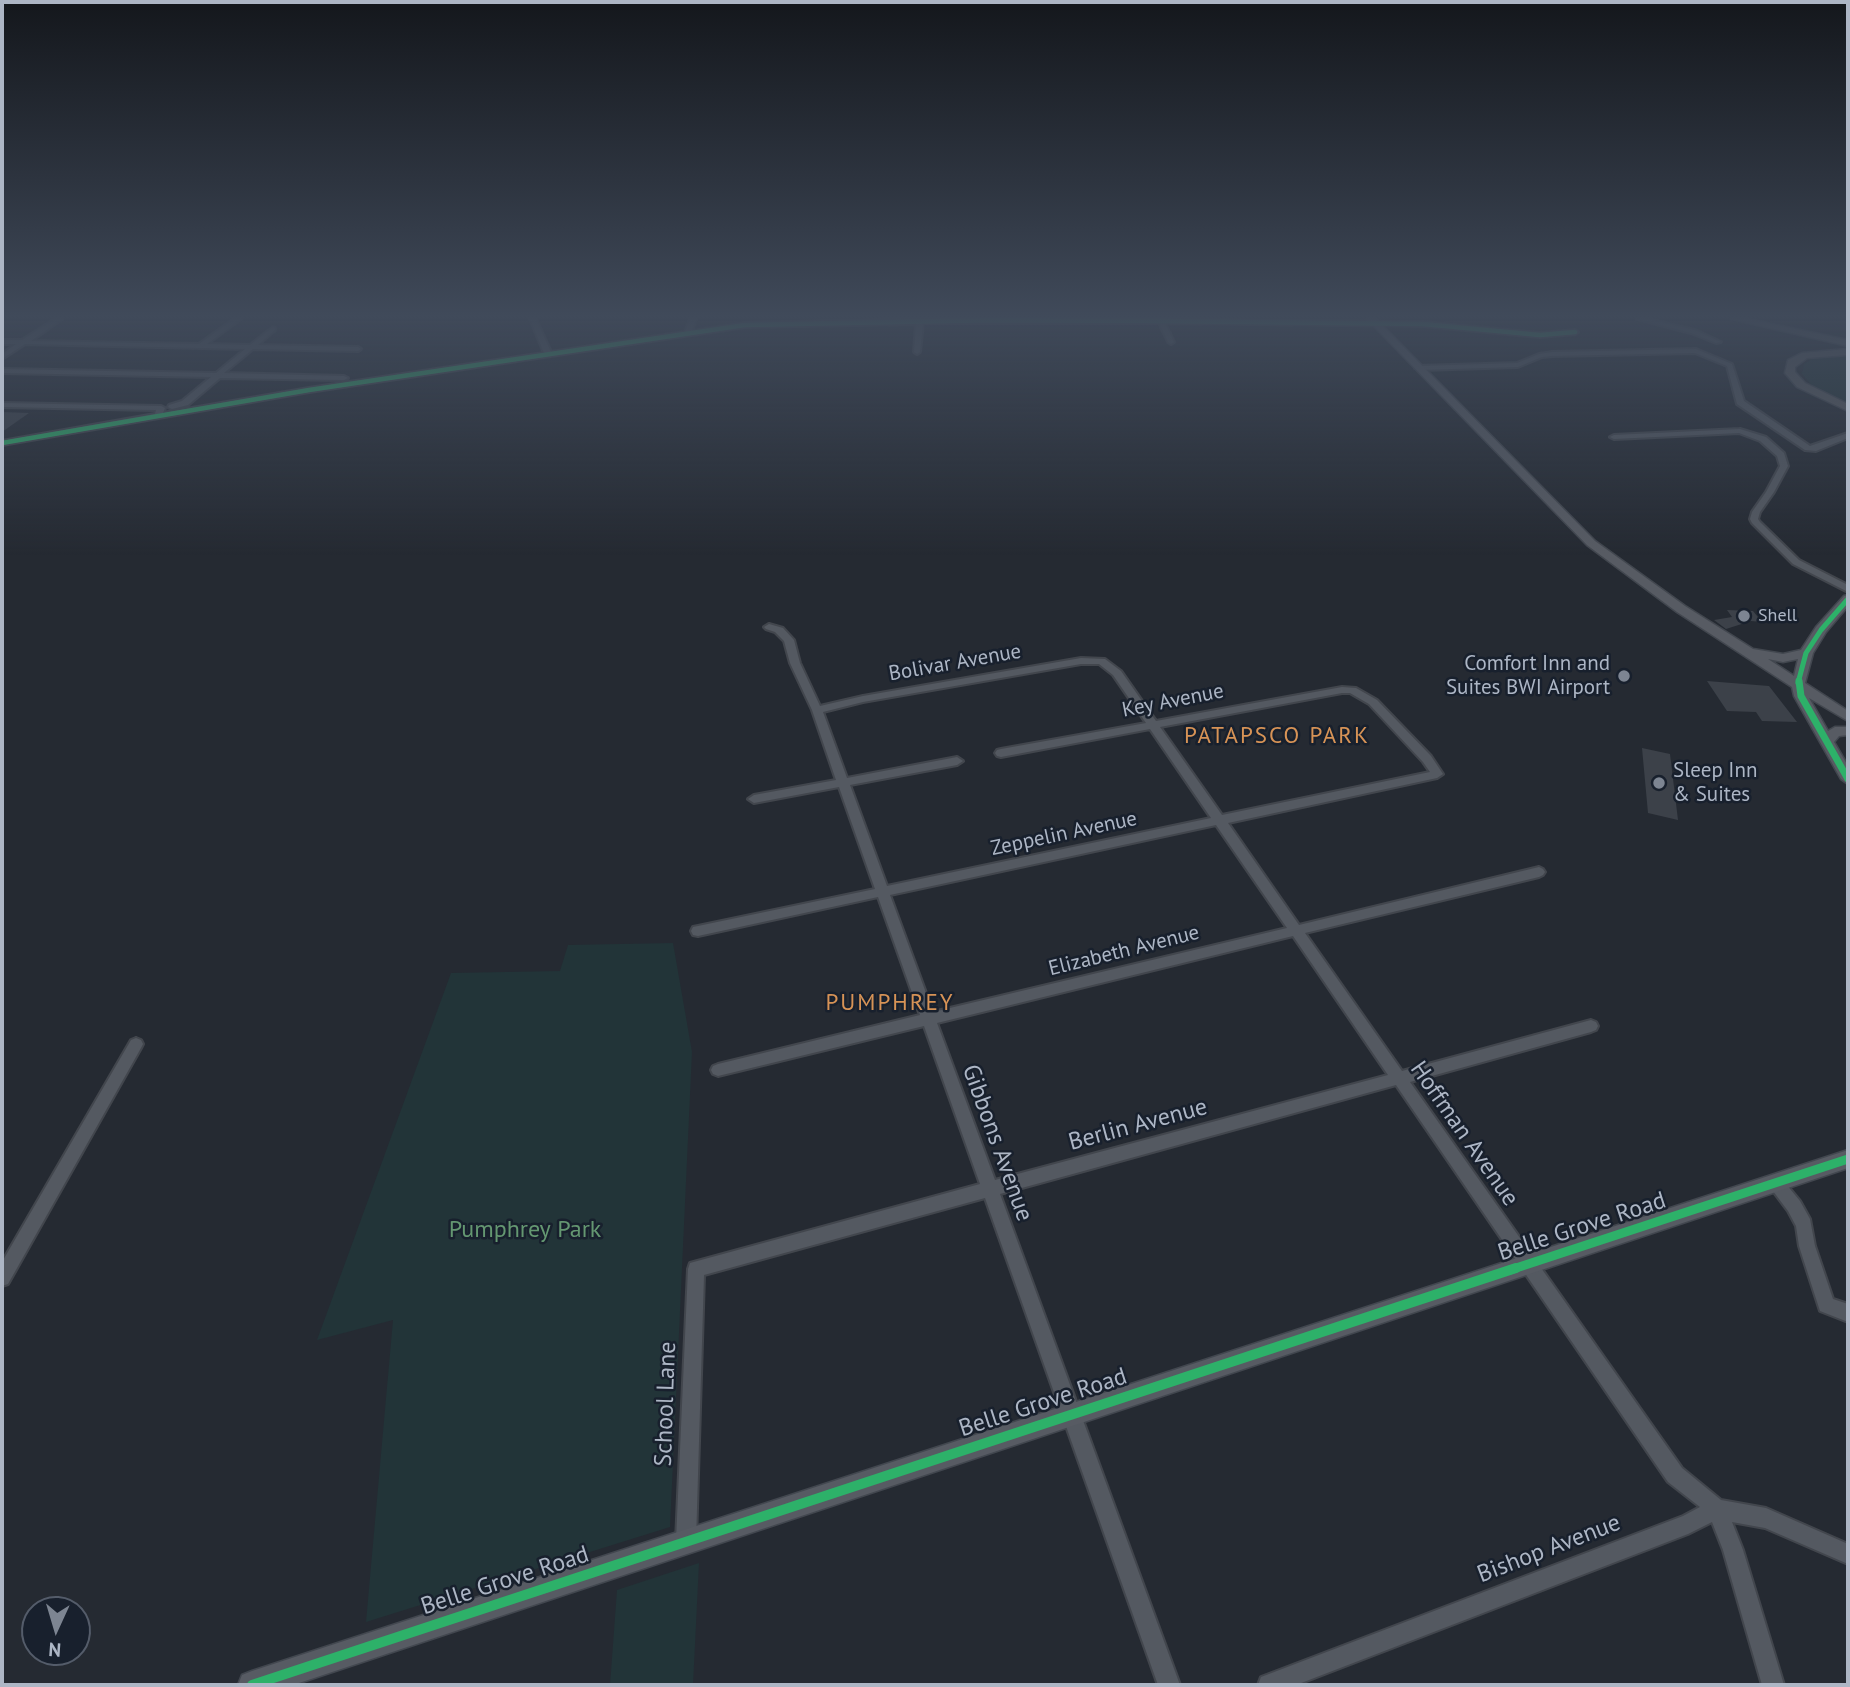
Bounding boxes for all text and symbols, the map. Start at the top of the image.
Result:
place label: Shell [1758,605,1797,627]
marker: Shell [1736,608,1752,624]
street label: Bolivar Avenue [887,639,1023,687]
place label: Comfort Inn and Suites BWI Airport [1446,651,1610,701]
marker: Comfort Inn and Suites BWI Airport [1616,668,1632,684]
street label: Key Avenue [1120,679,1226,723]
district label: PATAPSCO PARK [1186,722,1368,750]
place label: Sleep Inn & Suites [1673,758,1757,808]
marker: Sleep Inn & Suites [1651,775,1667,791]
street label: Zeppelin Avenue [989,806,1139,862]
street label: Elizabeth Avenue [1046,920,1202,982]
district label: PUMPHREY [826,989,954,1017]
street label: Hoffman Avenue [1403,1056,1525,1212]
street label: Gibbons Avenue [955,1061,1039,1225]
street label: Berlin Avenue [1066,1093,1210,1157]
street label: Belle Grove Road [1494,1186,1670,1268]
park label: Pumphrey Park [449,1216,601,1244]
street label: School Lane [649,1341,683,1467]
street label: Belle Grove Road [955,1362,1131,1444]
street label: Bishop Avenue [1473,1509,1625,1589]
street label: Belle Grove Road [417,1540,593,1622]
north arrow [21,1596,91,1666]
text: N [48,1638,62,1662]

